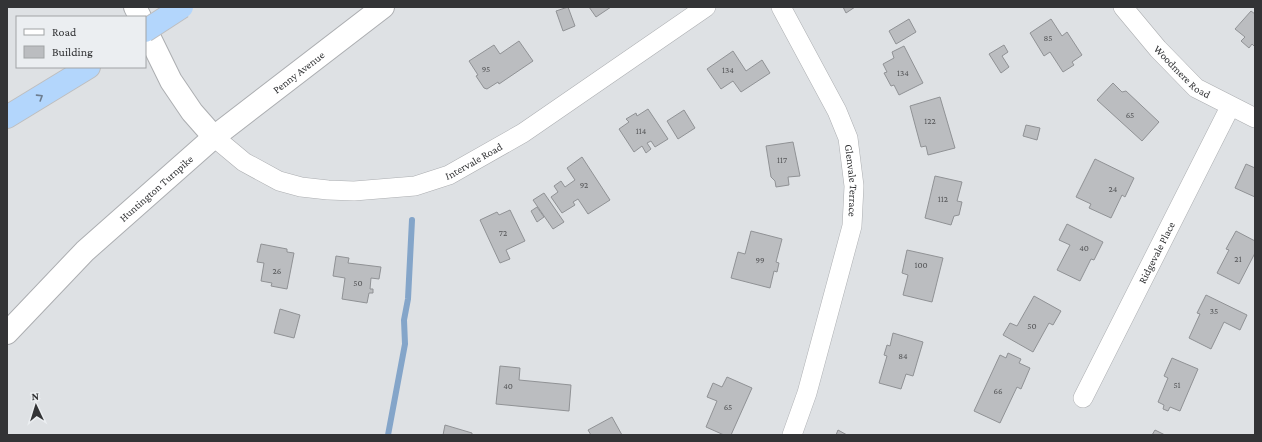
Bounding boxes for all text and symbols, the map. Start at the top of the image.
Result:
legend [16,16,146,68]
text: Road [52,25,77,39]
house number: 85 [1044,33,1052,43]
street label: Woodmere Road [1151,43,1213,100]
text: Building [52,45,93,59]
street label: Penny Avenue [270,48,327,95]
house number: 95 [482,64,490,74]
house number: 134 [722,65,734,75]
house number: 134 [897,68,909,78]
one-way arrow [36,94,43,102]
house number: 65 [1126,110,1134,120]
house number: 122 [924,116,936,126]
house number: 114 [636,126,647,136]
street label: Intervale Road [444,140,504,182]
street label: Glenvale Terrace [843,143,860,217]
street label: Huntington Turnpike [117,152,195,224]
house number: 117 [777,155,787,165]
house number: 92 [580,180,588,190]
house number: 24 [1109,184,1118,194]
house number: 112 [938,194,948,204]
street label: Ridgevale Place [1136,219,1177,285]
house number: 72 [499,228,507,238]
house number: 40 [1079,243,1089,253]
house number: 21 [1234,254,1242,264]
house number: 99 [755,255,765,265]
house number: 100 [914,260,928,270]
house number: 26 [273,266,282,276]
house number: 50 [353,278,363,288]
house number: 35 [1210,306,1218,316]
house number: 50 [1027,321,1037,331]
house number: 84 [898,351,908,361]
house number: 51 [1173,380,1181,390]
house number: 40 [503,381,513,391]
north arrow [16,386,56,426]
house number: 66 [993,386,1003,396]
text: N [31,390,40,402]
house number: 65 [724,402,732,412]

